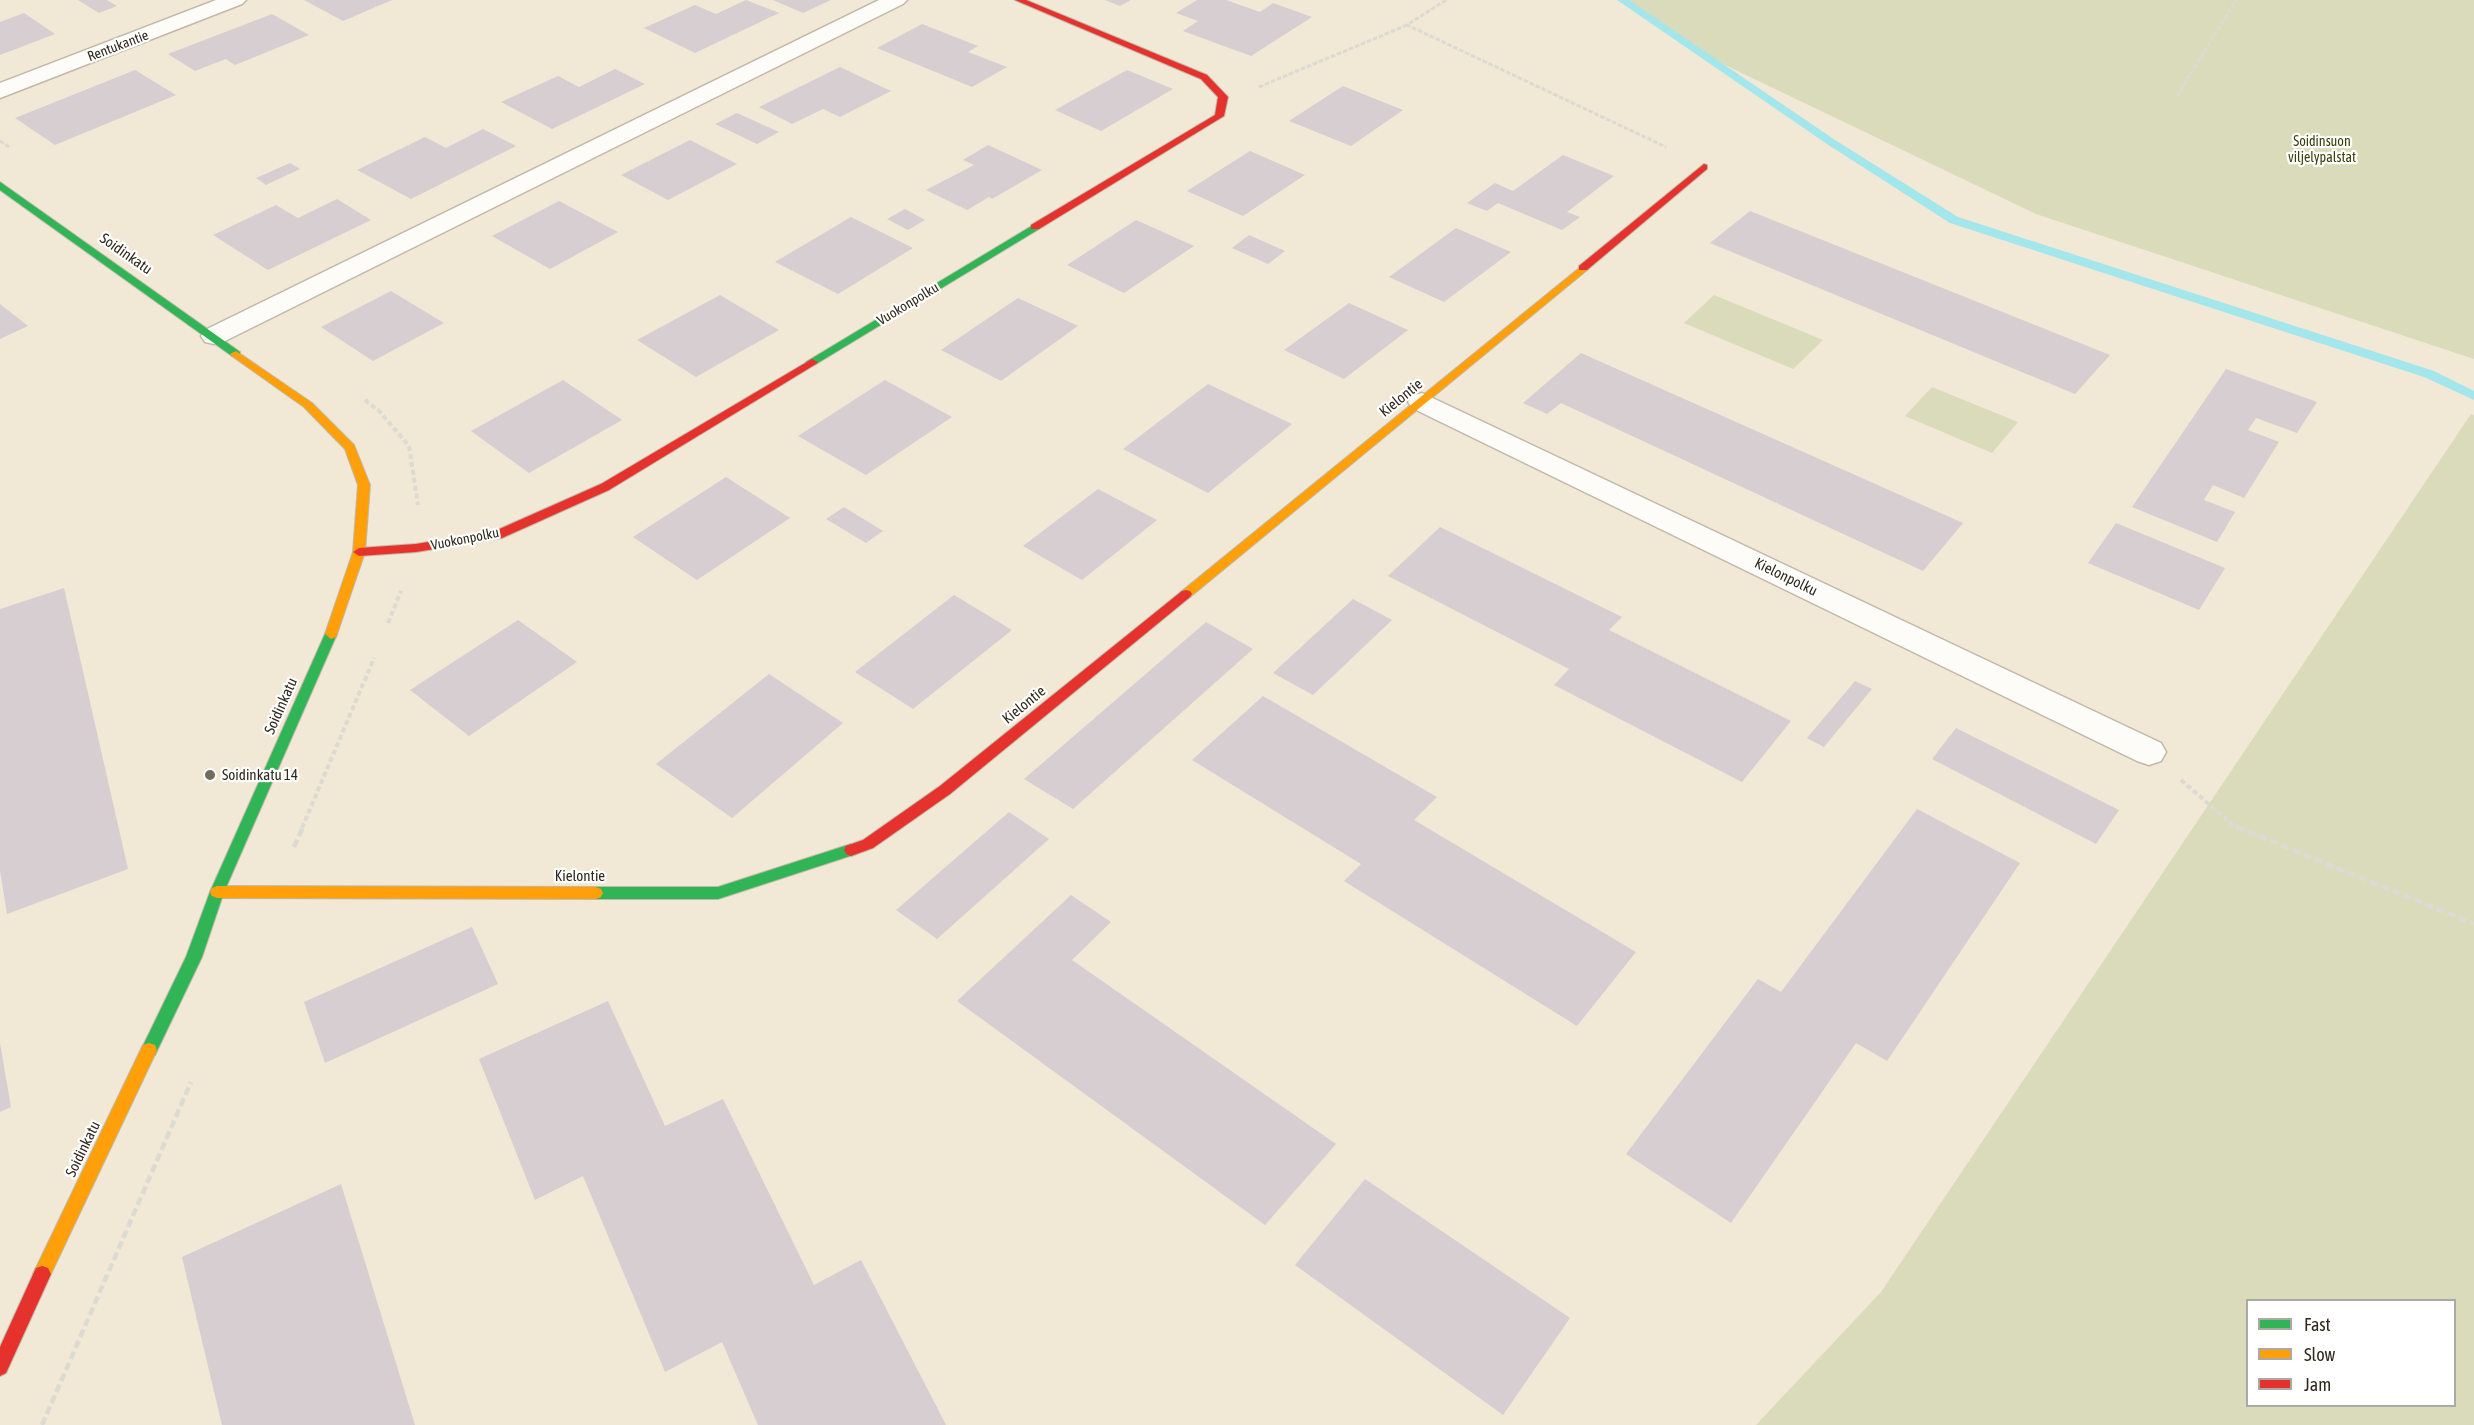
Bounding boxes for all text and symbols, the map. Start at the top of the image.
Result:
street label: Rentukantie [85,27,151,65]
park label: Soidinsuon viljelypalstat [2288,134,2356,166]
street label: Soidinkatu [96,229,156,279]
street label: Vuokonpolku [874,279,942,329]
street label: Kielontie [1376,375,1426,421]
street label: Vuokonpolku [429,524,501,554]
street label: Kielonpolku [1752,554,1820,600]
street label: Soidinkatu [261,675,301,737]
street label: Kielontie [999,682,1049,728]
place label: Soidinkatu 14 [222,766,298,784]
marker: Soidinkatu 14 [203,768,217,782]
street label: Kielontie [555,867,605,885]
street label: Soidinkatu [62,1118,104,1180]
legend [2246,1299,2456,1407]
text: Fast [2304,1314,2331,1335]
text: Slow [2304,1344,2335,1365]
text: Jam [2304,1374,2331,1395]

